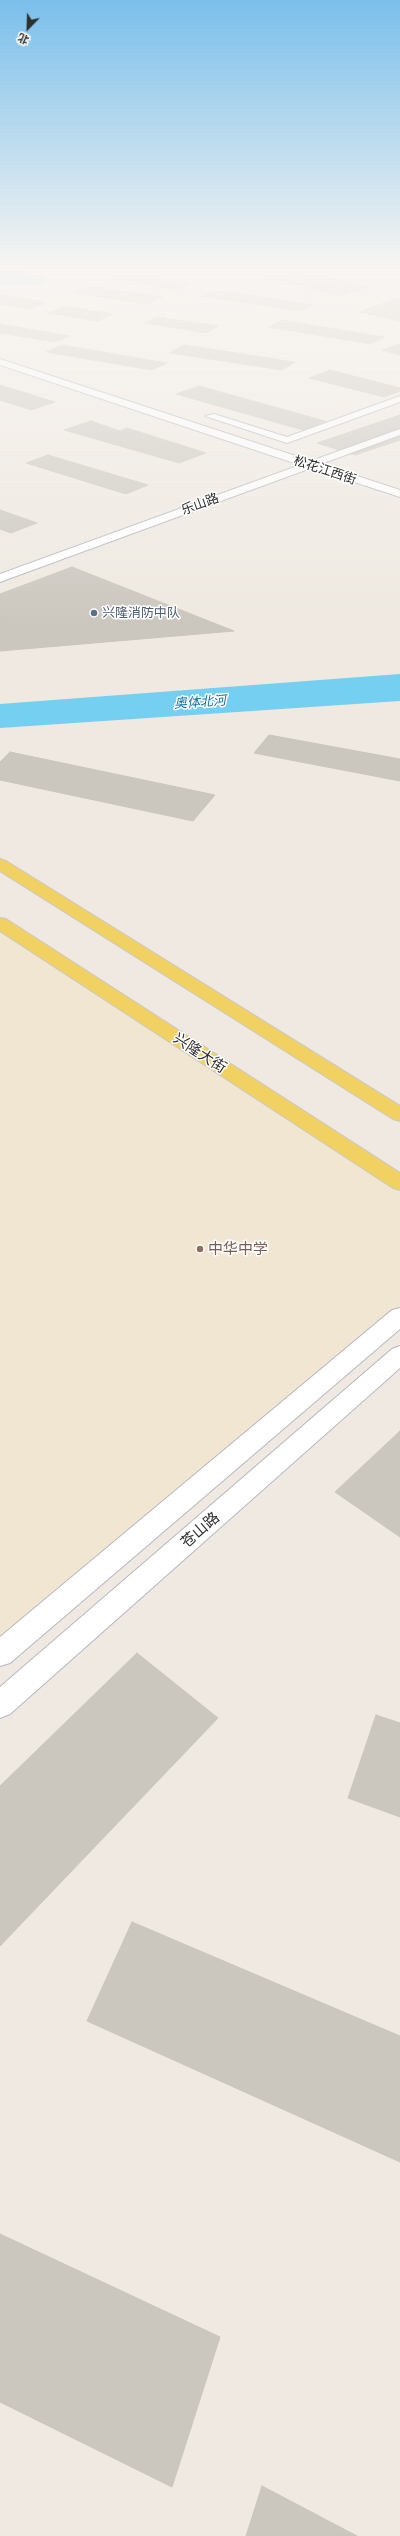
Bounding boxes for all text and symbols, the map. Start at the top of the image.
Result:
north arrow [8,8,48,48]
text: 北 [16,31,31,48]
street label: 松花江西街 [292,453,358,487]
street label: 乐山路 [179,490,221,518]
place label: 兴隆消防中队 [102,605,180,621]
marker: 兴隆消防中队 [89,608,99,618]
water label: 奥体北河 [174,692,226,712]
street label: 兴隆大街 [170,1029,230,1077]
place label: 中华中学 [208,1240,268,1258]
marker: 中华中学 [195,1244,205,1254]
street label: 苍山路 [177,1508,223,1552]

